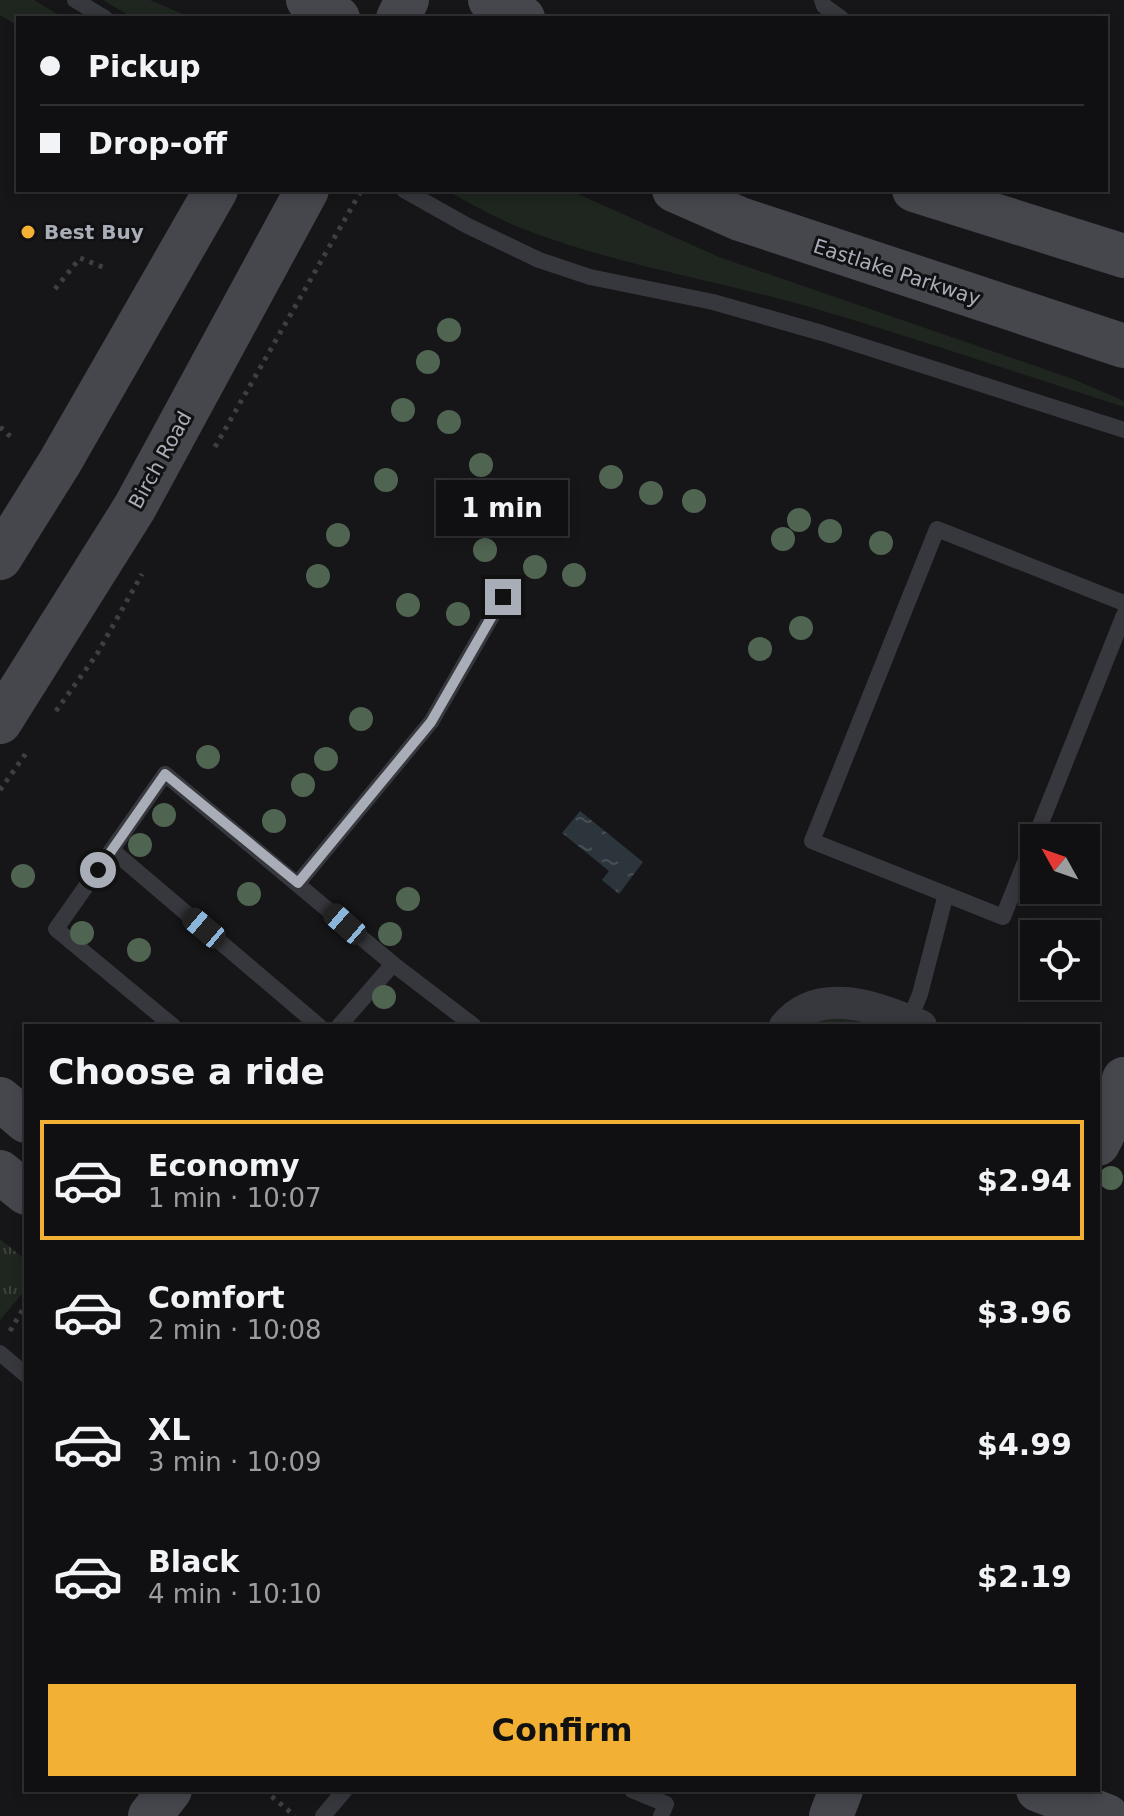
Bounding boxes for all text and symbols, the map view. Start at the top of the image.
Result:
text: Pickup [88,49,201,84]
text: Drop-off [88,126,227,161]
place label: Best Buy [44,220,144,244]
marker: Best Buy [19,223,37,241]
street label: Eastlake Parkway [810,234,984,310]
street label: Birch Road [123,407,197,513]
callout: 1 min [437,481,569,537]
text: 1 min [461,493,543,523]
route end [485,579,521,615]
north arrow [1020,824,1100,904]
map controls [1020,824,1100,1000]
route start [80,852,116,888]
car [319,899,371,949]
car [178,903,230,953]
button: locate [1020,920,1100,1000]
text: Choose a ride [48,1051,325,1092]
icon: car [52,1144,124,1216]
text: Economy [148,1148,300,1183]
text: $2.94 [977,1163,1072,1198]
text: 1 min · 10:07 [148,1183,322,1213]
icon: car [52,1276,124,1348]
text: Comfort [148,1280,285,1315]
text: $3.96 [977,1295,1072,1330]
text: 2 min · 10:08 [148,1315,322,1345]
icon: car [52,1408,124,1480]
text: XL [148,1412,190,1447]
text: $4.99 [977,1427,1072,1462]
text: 3 min · 10:09 [148,1447,322,1477]
icon: car [52,1540,124,1612]
text: Black [148,1544,239,1579]
text: $2.19 [977,1559,1072,1594]
text: 4 min · 10:10 [148,1579,322,1609]
button: Confirm [48,1684,1076,1776]

